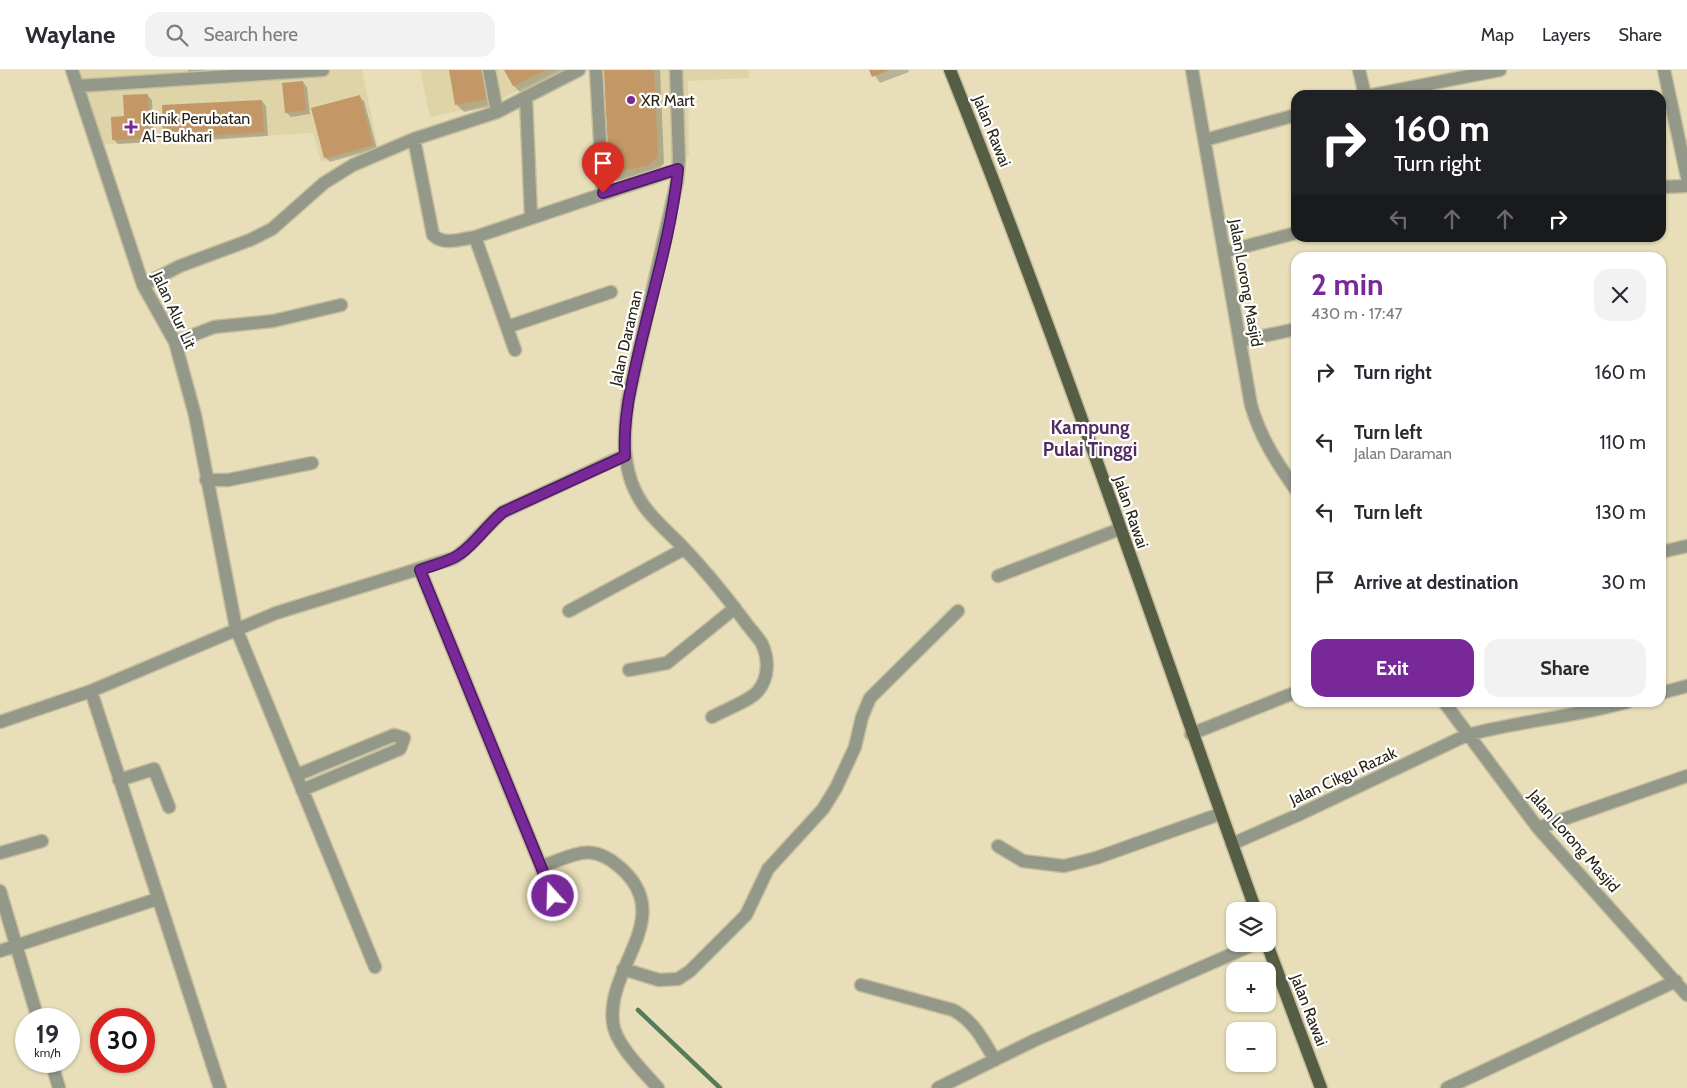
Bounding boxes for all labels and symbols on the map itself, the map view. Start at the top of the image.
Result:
place label: XR Mart [641,91,695,110]
street label: Jalan Rawai [969,92,1015,169]
marker: XR Mart [625,94,637,106]
place label: Klinik Perubatan Al-Bukhari [142,109,250,146]
marker: Klinik Perubatan Al-Bukhari [124,120,138,134]
pin [582,142,624,193]
street label: Jalan Lorong Masjid [1225,217,1267,348]
street label: Jalan Alur Lit [147,267,200,352]
street label: Jalan Daraman [605,288,646,389]
district label: Kampung Pulai Tinggi [1043,416,1137,461]
street label: Jalan Rawai [1109,472,1152,551]
street label: Jalan Cikgu Razak [1286,743,1400,810]
street label: Jalan Lorong Masjid [1524,785,1624,896]
position arrow [526,869,578,921]
street label: Jalan Rawai [1286,971,1331,1049]
speed limit sign: 30 [90,1008,155,1073]

